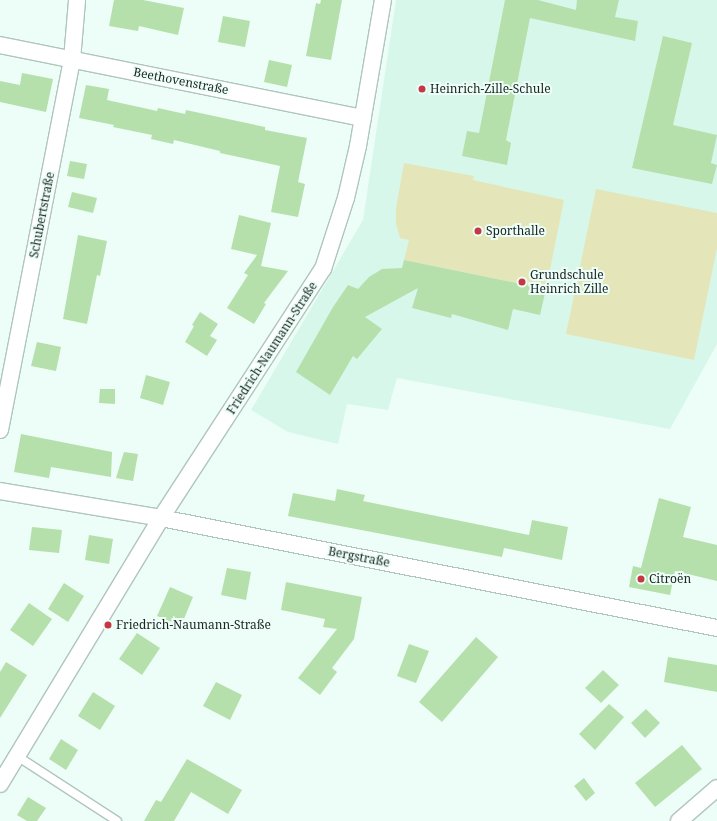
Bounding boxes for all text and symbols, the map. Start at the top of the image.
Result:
street label: Beethovenstraße [132,65,230,97]
place label: Heinrich-Zille-Schule [430,82,551,96]
marker: Heinrich-Zille-Schule [417,84,427,94]
street label: Schubertstraße [27,171,57,259]
place label: Sporthalle [486,224,545,238]
marker: Sporthalle [473,226,483,236]
place label: Grundschule Heinrich Zille [530,268,608,296]
marker: Grundschule Heinrich Zille [517,277,527,287]
street label: Friedrich-Naumann-Straße [224,279,320,417]
street label: Bergstraße [327,544,391,570]
place label: Citroën [649,572,691,586]
marker: Citroën [636,574,646,584]
place label: Friedrich-Naumann-Straße [116,618,271,632]
marker: Friedrich-Naumann-Straße [103,620,113,630]

